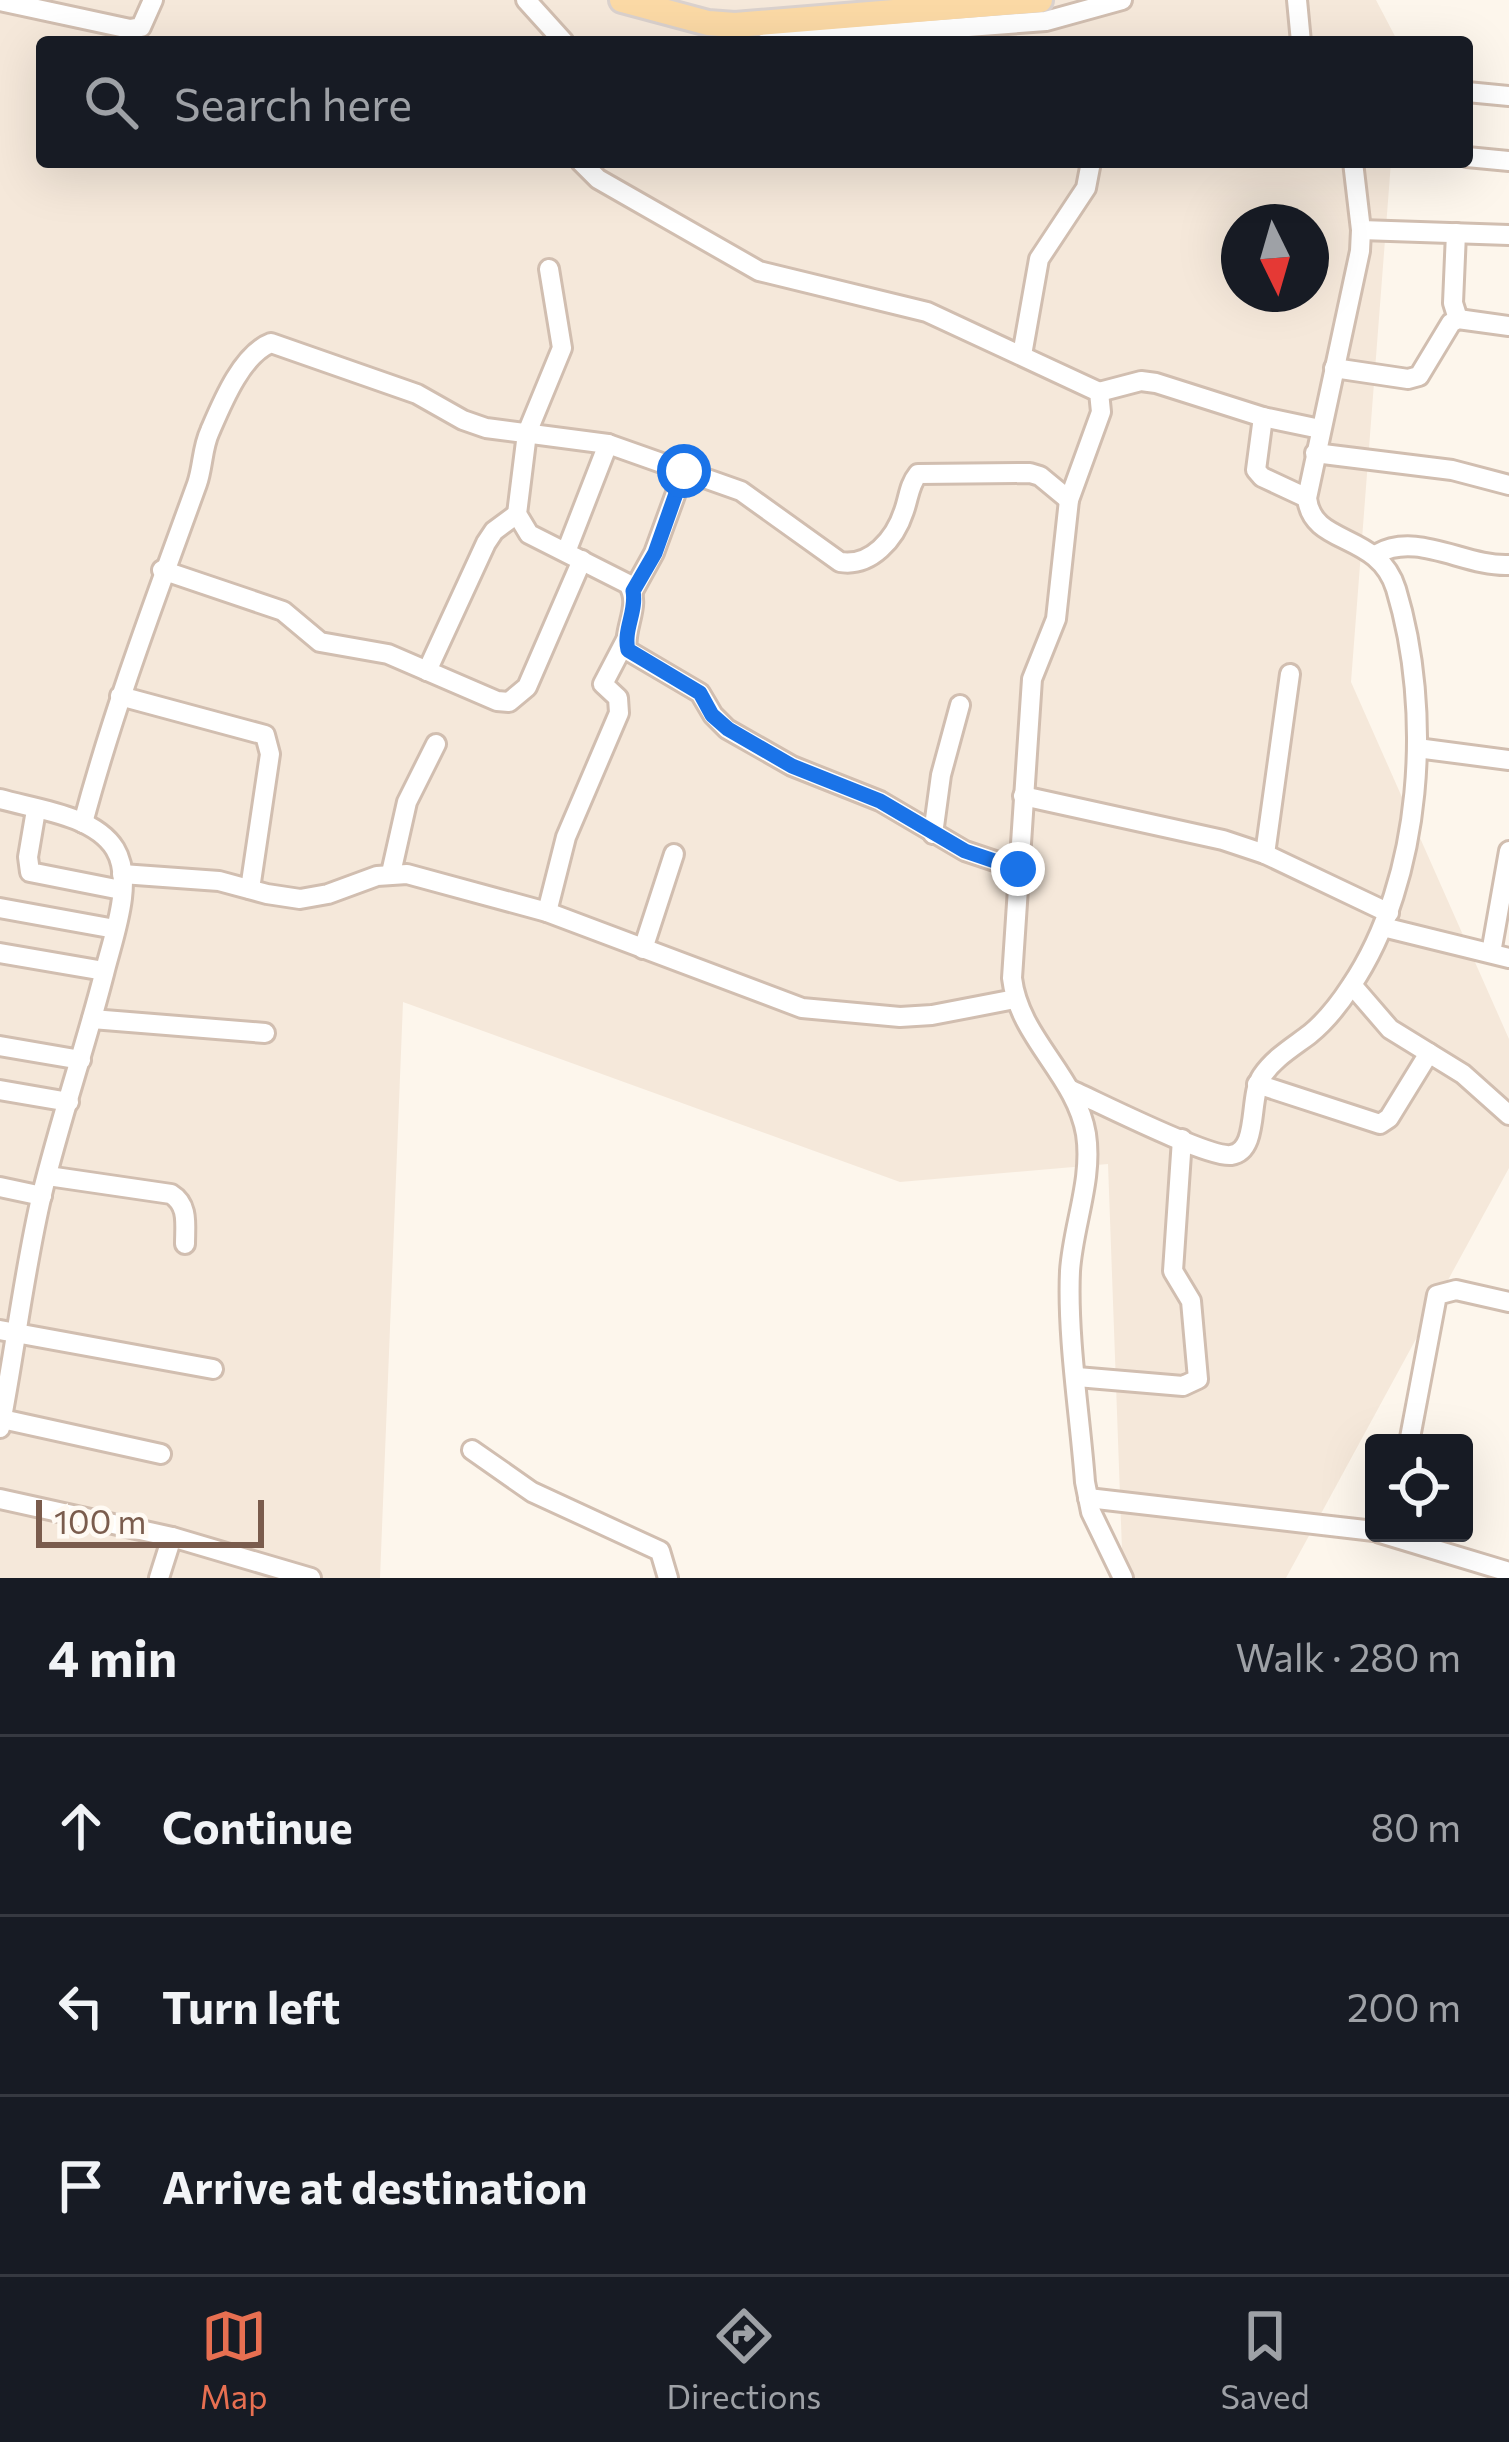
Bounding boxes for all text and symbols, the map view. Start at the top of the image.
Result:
search box [36,36,1473,168]
icon: search [78,69,144,135]
text: Search here [174,75,412,130]
north arrow [1221,204,1329,312]
route start [657,444,711,498]
route end [991,842,1045,896]
map controls [1365,1434,1473,1542]
button: locate [1365,1434,1473,1542]
scale bar [36,1494,264,1547]
text: 100 m [54,1500,146,1541]
text: 4 min [48,1625,177,1688]
text: Walk · 280 m [1236,1632,1461,1680]
icon: ahead [48,1793,114,1859]
text: Continue [162,1798,353,1853]
text: 80 m [1370,1802,1461,1850]
icon: left [48,1973,114,2039]
text: Turn left [162,1978,340,2033]
text: 200 m [1347,1982,1461,2030]
icon: arrive [48,2153,114,2219]
text: Arrive at destination [162,2158,588,2213]
tab: Map [200,2303,268,2416]
tab: Directions [667,2303,821,2416]
tab: Saved [1220,2303,1309,2416]

